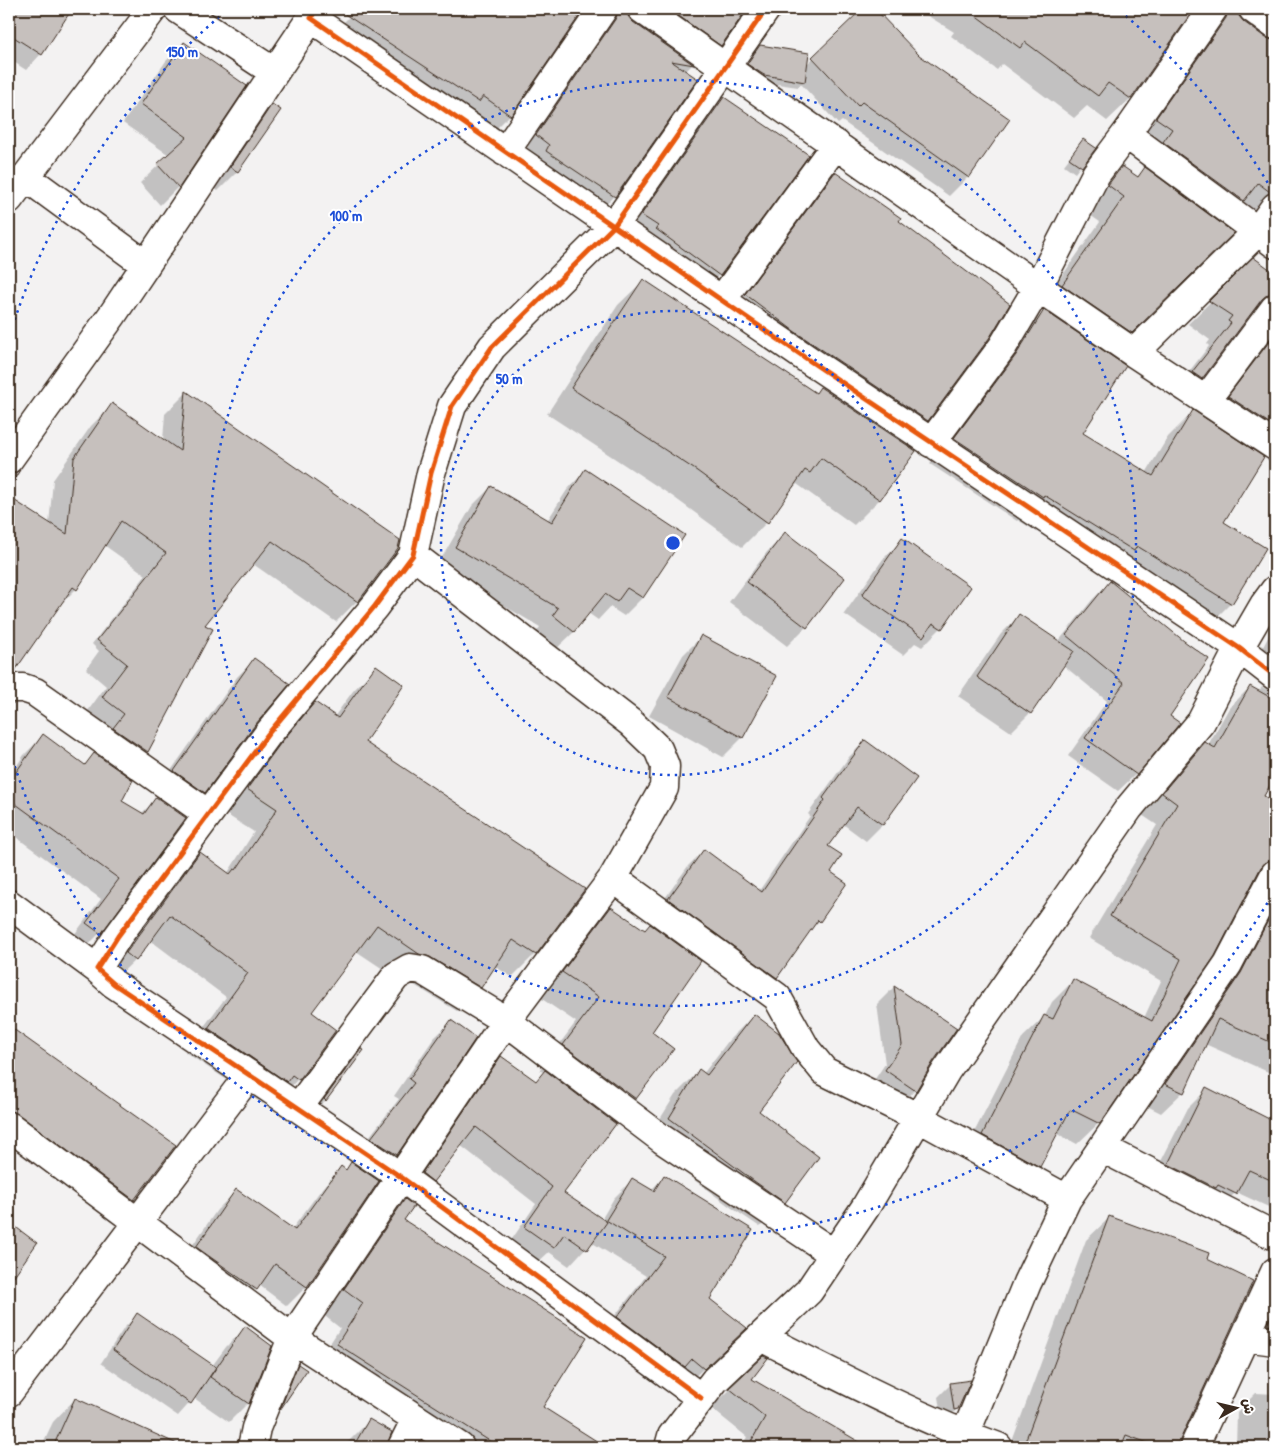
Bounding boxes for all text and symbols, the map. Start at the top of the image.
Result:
text: 150 m [166,41,198,62]
text: 100 m [330,205,362,226]
text: 50 m [496,368,522,389]
centre of rings [664,534,682,552]
north arrow [1212,1384,1262,1434]
text: ش [1239,1397,1260,1415]

